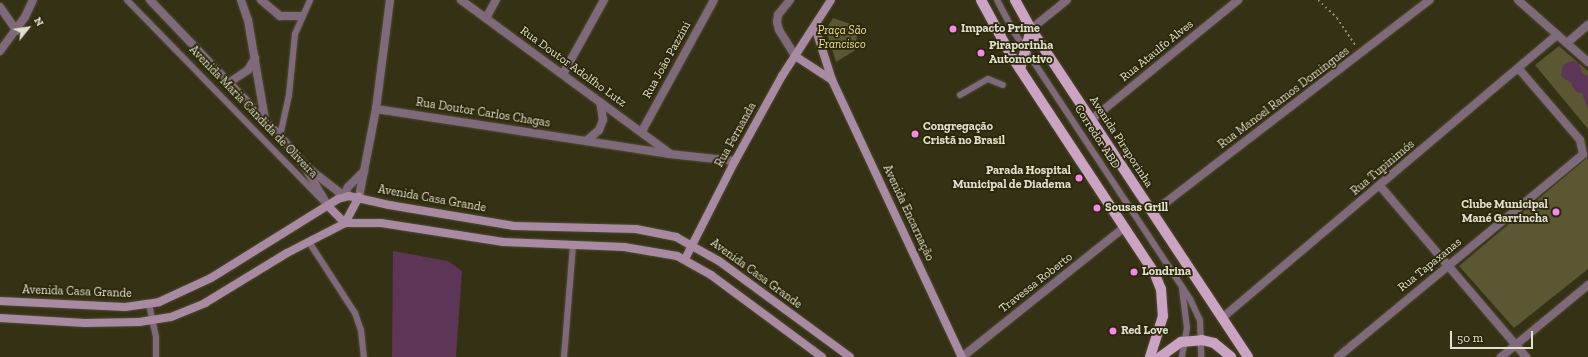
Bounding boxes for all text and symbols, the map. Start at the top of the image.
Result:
north arrow [8,8,48,48]
text: N [31,15,47,29]
street label: Rua Ataulfo Alves [1117,17,1197,85]
street label: Rua João Pazzini [640,19,694,101]
place label: Impacto Prime [961,22,1040,36]
street label: Rua Doutor Adolfho Lutz [517,23,629,111]
park label: Praça São Francisco [818,24,866,52]
marker: Impacto Prime [948,24,958,34]
place label: Piraporinha Automotivo [989,39,1053,67]
street label: Avenida Maria Cândida de Oliveira [186,43,320,181]
street label: Rua Manoel Ramos Domingues [1216,44,1352,152]
marker: Piraporinha Automotivo [976,48,986,58]
street label: Avenida Piraporinha [1086,94,1156,190]
street label: Rua Doutor Carlos Chagas [415,95,551,131]
street label: Rua Fernanda [712,100,760,170]
street label: Corredor ABD [1071,102,1123,172]
place label: Congregação Cristã no Brasil [923,120,1005,148]
marker: Congregação Cristã no Brasil [910,129,920,139]
street label: Rua Tupinimós [1348,137,1418,199]
street label: Avenida Encarnação [879,163,937,263]
place label: Parada Hospital Municipal de Diadema [953,164,1071,192]
marker: Parada Hospital Municipal de Diadema [1074,173,1084,183]
street label: Avenida Casa Grande [377,182,487,216]
place label: Clube Municipal Mané Garrincha [1461,198,1548,226]
place label: Sousas Grill [1105,201,1168,215]
marker: Sousas Grill [1092,203,1102,213]
marker: Clube Municipal Mané Garrincha [1551,207,1561,217]
street label: Rua Tapaxanas [1395,235,1465,295]
street label: Avenida Casa Grande [707,236,805,312]
street label: Travessa Roberto [996,250,1076,316]
place label: Londrina [1142,265,1191,279]
marker: Londrina [1129,267,1139,277]
street label: Avenida Casa Grande [22,283,132,301]
scale bar [1452,323,1535,349]
place label: Red Love [1121,324,1168,338]
marker: Red Love [1108,326,1118,336]
text: 50 m [1457,331,1483,345]

